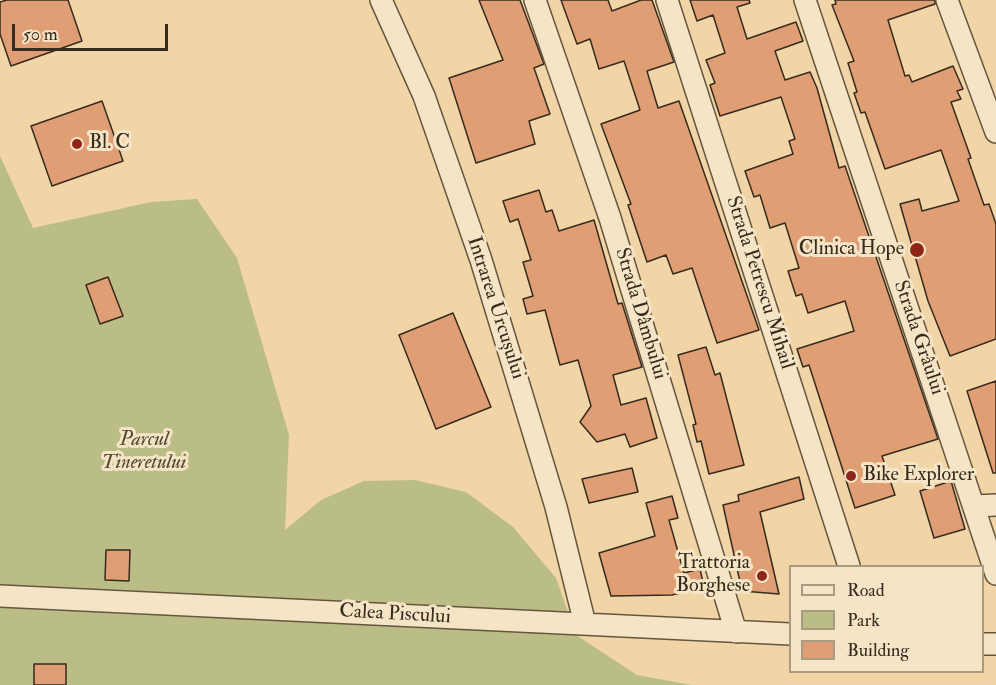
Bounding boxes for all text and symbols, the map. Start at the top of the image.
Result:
scale bar [15,12,171,50]
text: 50 m [23,23,58,46]
place label: Bl. C [89,132,130,156]
marker: Bl. C [70,137,84,151]
street label: Strada Petrescu Mihail [720,193,798,373]
street label: Intrarea Urcușului [461,234,529,382]
place label: Clinica Hope [799,238,904,262]
marker: Clinica Hope [908,241,926,259]
street label: Strada Dâmbului [609,245,671,383]
street label: Strada Grâului [887,278,949,398]
park label: Parcul Tineretului [102,429,186,476]
place label: Bike Explorer [863,464,974,488]
marker: Bike Explorer [844,469,858,483]
place label: Trattoria Borghese [676,552,750,599]
legend [789,565,984,673]
marker: Trattoria Borghese [755,569,769,583]
text: Road [847,579,885,602]
street label: Calea Piscului [339,600,451,630]
text: Park [847,609,880,632]
text: Building [847,639,909,662]

